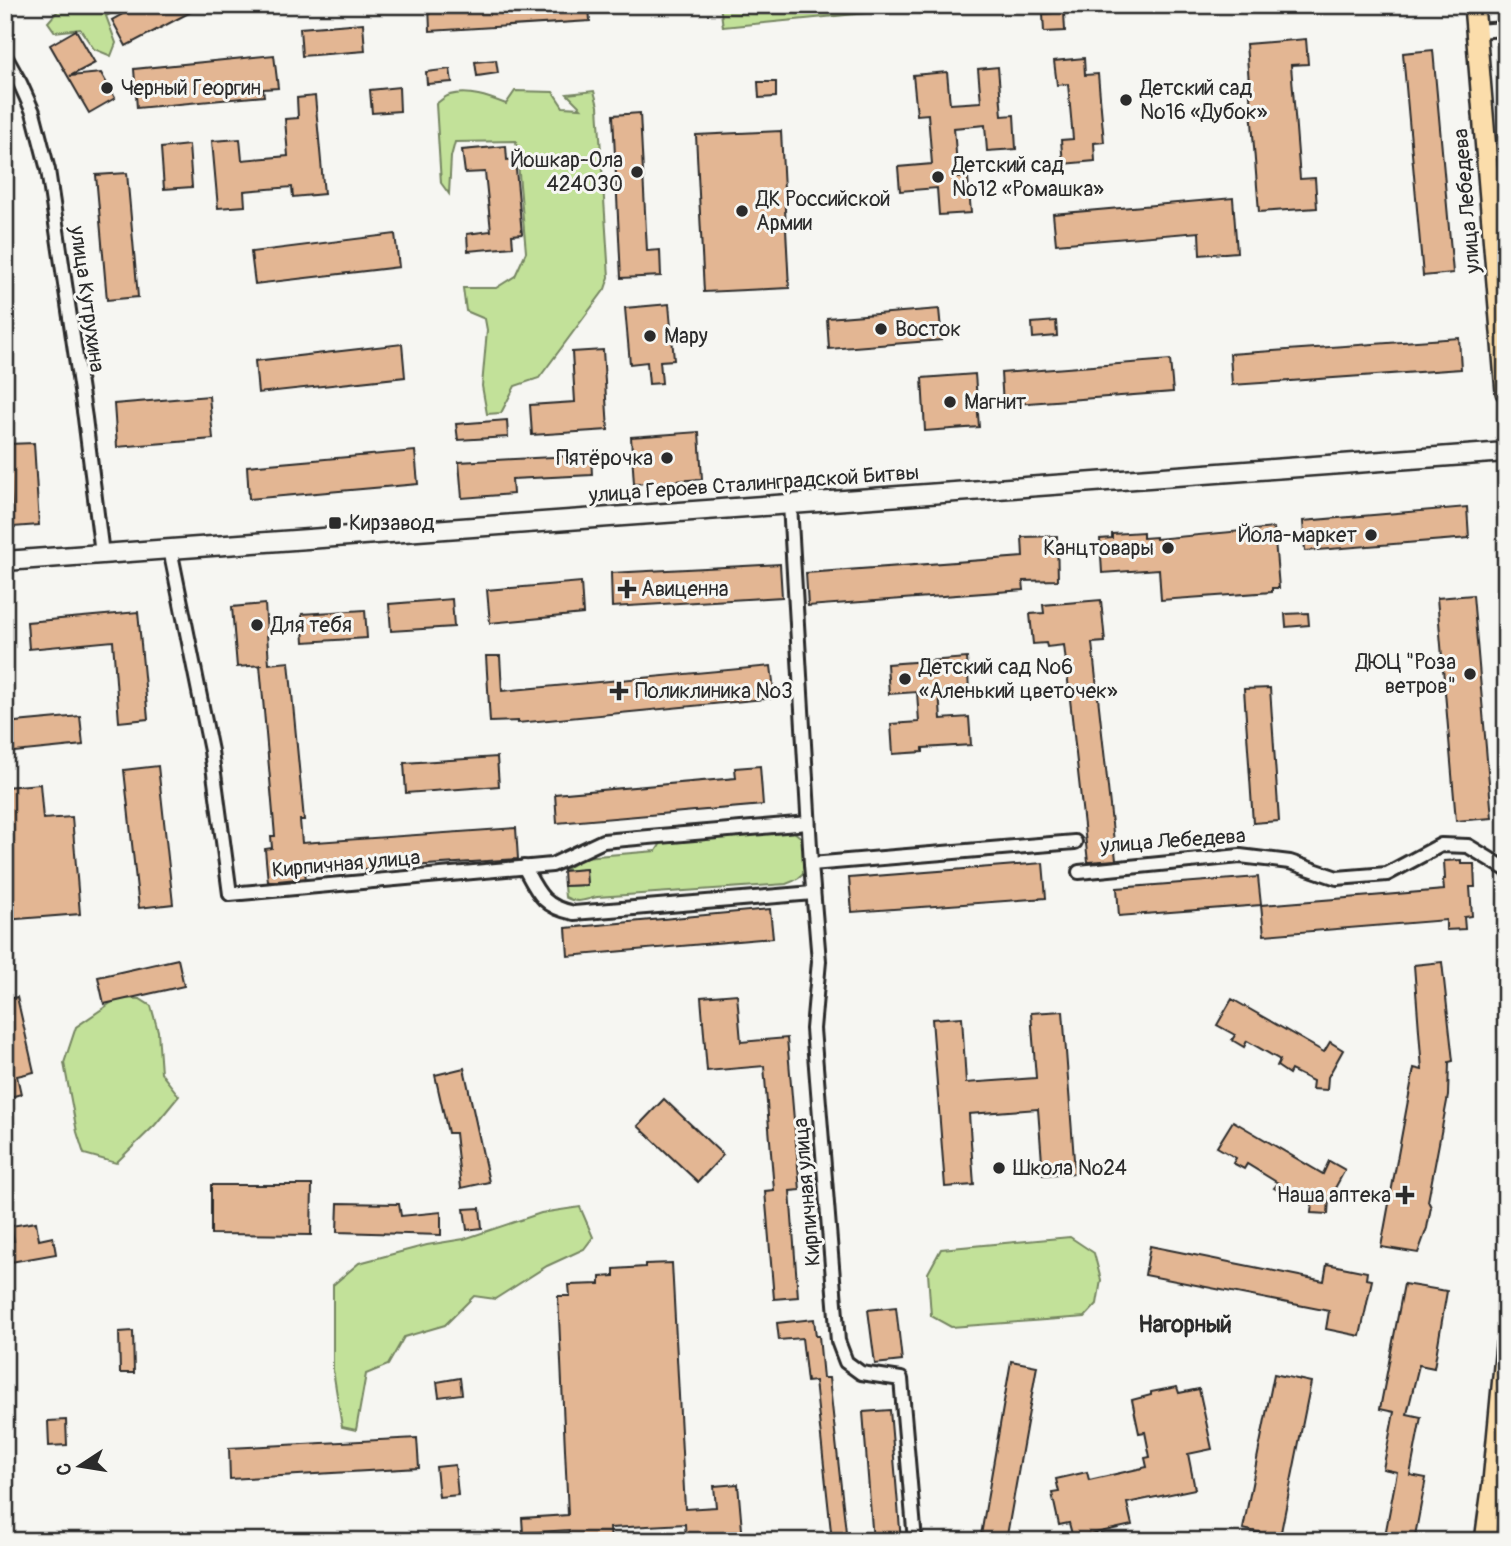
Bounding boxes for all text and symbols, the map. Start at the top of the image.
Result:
place label: Черный Георгин [121,75,261,102]
place label: Детский сад №16 «Дубок» [1139,75,1268,126]
marker: Черный Георгин [99,80,115,96]
marker: Детский сад №16 «Дубок» [1118,92,1134,108]
street label: улица Лебедева [1447,127,1487,276]
place label: Йошкар-Ола 424030 [511,147,623,198]
place label: Детский сад №12 «Ромашка» [951,152,1104,203]
marker: Йошкар-Ола 424030 [629,164,645,180]
marker: Детский сад №12 «Ромашка» [930,169,946,185]
place label: ДК Российской Армии [755,186,891,237]
marker: ДК Российской Армии [734,203,750,219]
street label: улица Кутрухина [63,223,111,374]
place label: Восток [895,316,961,343]
marker: Восток [873,321,889,337]
place label: Мару [664,323,708,350]
marker: Мару [642,328,658,344]
place label: Магнит [964,389,1027,416]
marker: Магнит [942,394,958,410]
place label: Пятёрочка [556,445,653,472]
marker: Пятёрочка [659,450,675,466]
street label: улица Героев Сталинградской Битвы [587,459,920,509]
place label: Кирзавод [349,510,435,537]
marker: Кирзавод [327,515,343,531]
place label: Йола-маркет [1238,522,1357,549]
marker: Йола-маркет [1363,527,1379,543]
place label: Канцтовары [1043,535,1154,562]
marker: Канцтовары [1160,540,1176,556]
place label: Авиценна [641,576,729,603]
marker: Авиценна [619,581,635,597]
place label: Для тебя [270,612,352,639]
marker: Для тебя [249,617,265,633]
place label: ДЮЦ "Роза ветров" [1355,649,1456,700]
place label: Детский сад №6 «Аленький цветочек» [918,654,1118,705]
marker: ДЮЦ "Роза ветров" [1462,666,1478,682]
marker: Детский сад №6 «Аленький цветочек» [897,671,913,687]
place label: Поликлиника №3 [635,678,793,705]
marker: Поликлиника №3 [609,681,629,701]
street label: улица Лебедева [1099,822,1246,860]
street label: Кирпичная улица [271,844,421,884]
street label: Кирпичная улица [787,1117,827,1267]
place label: Школа №24 [1013,1155,1127,1182]
marker: Школа №24 [991,1160,1007,1176]
place label: Наша аптека [1277,1182,1391,1209]
marker: Наша аптека [1397,1187,1413,1203]
district label: Нагорный [1138,1310,1232,1339]
north arrow [46,1430,116,1500]
text: С [51,1461,77,1478]

